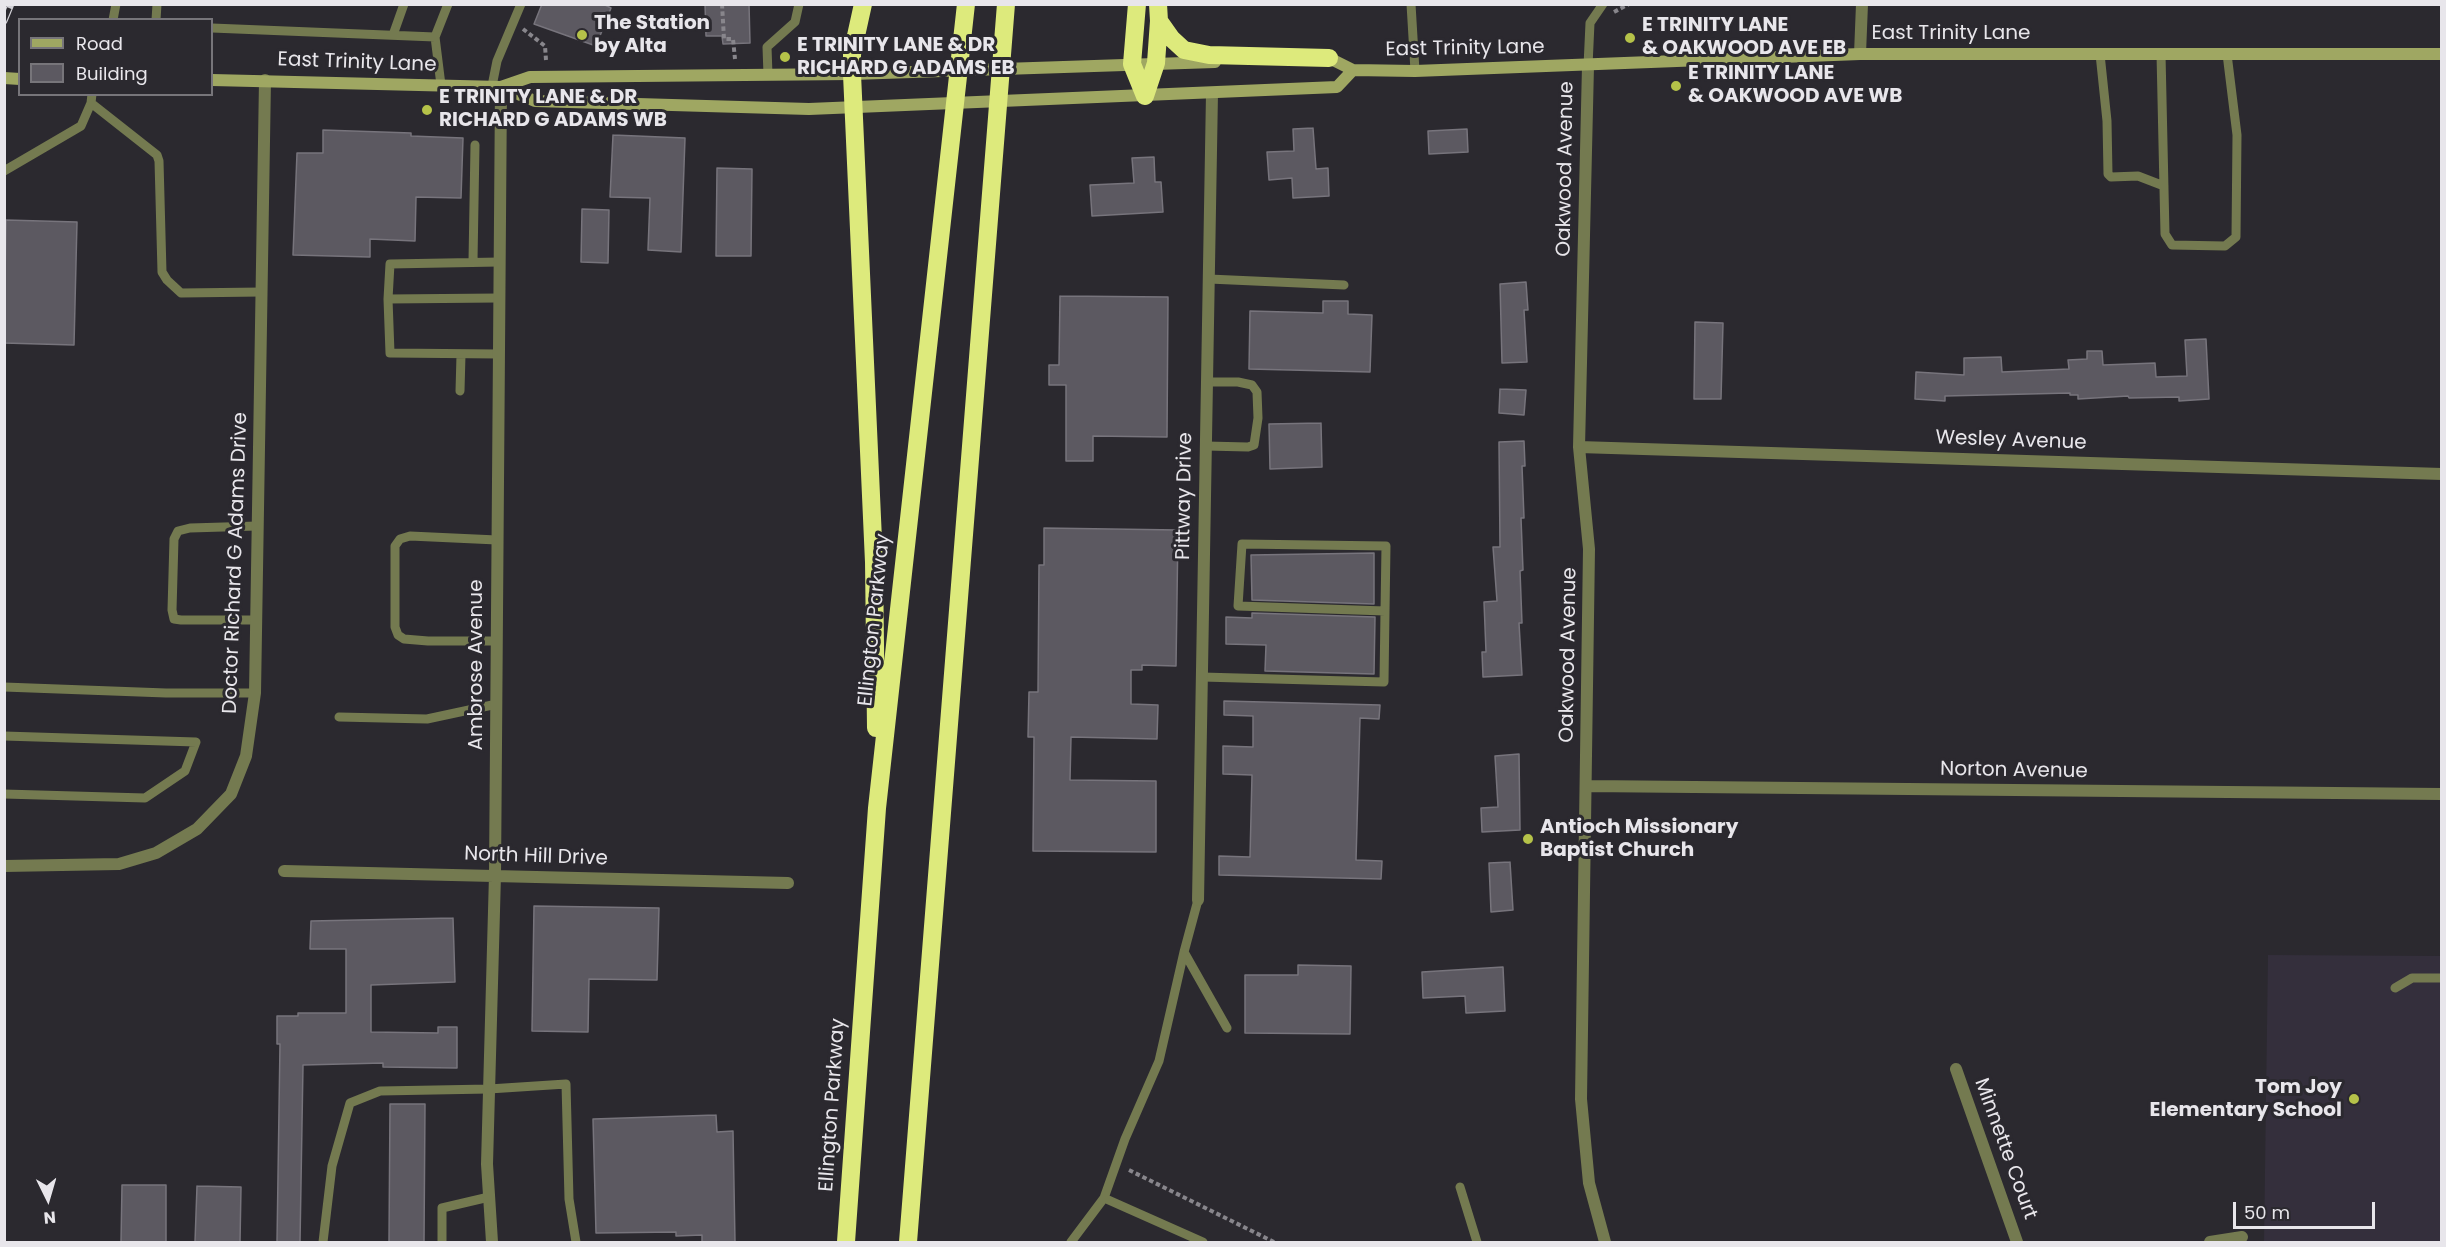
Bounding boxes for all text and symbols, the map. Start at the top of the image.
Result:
place label: The Station by Alta [594,12,710,59]
place label: E TRINITY LANE & OAKWOOD AVE EB [1642,14,1846,61]
legend [18,18,213,96]
street label: East Trinity Lane [1872,22,2030,46]
marker: The Station by Alta [575,28,589,42]
text: Road [76,31,123,56]
marker: E TRINITY LANE & OAKWOOD AVE EB [1623,31,1637,45]
place label: E TRINITY LANE & DR RICHARD G ADAMS EB [797,34,1015,81]
street label: East Trinity Lane [1385,36,1545,62]
street label: East Trinity Lane [277,48,437,78]
marker: E TRINITY LANE & DR RICHARD G ADAMS EB [778,50,792,64]
text: Building [76,61,148,86]
place label: E TRINITY LANE & OAKWOOD AVE WB [1688,62,1902,109]
marker: E TRINITY LANE & OAKWOOD AVE WB [1669,79,1683,93]
street label: Oakwood Avenue [1552,81,1580,257]
place label: E TRINITY LANE & DR RICHARD G ADAMS WB [439,86,667,133]
marker: E TRINITY LANE & DR RICHARD G ADAMS WB [420,103,434,117]
street label: Doctor Richard G Adams Drive [219,412,253,714]
street label: Wesley Avenue [1935,426,2087,456]
street label: Pittway Drive [1172,432,1198,560]
street label: Ellington Parkway [854,532,896,708]
street label: Oakwood Avenue [1555,567,1583,743]
street label: Ambrose Avenue [465,579,489,751]
street label: Norton Avenue [1940,758,2088,784]
place label: Antioch Missionary Baptist Church [1540,816,1738,863]
marker: Antioch Missionary Baptist Church [1521,832,1535,846]
street label: North Hill Drive [464,842,608,872]
street label: Ellington Parkway [815,1018,851,1192]
street label: Minnette Court [1968,1075,2042,1223]
place label: Tom Joy Elementary School [2150,1076,2342,1123]
marker: Tom Joy Elementary School [2347,1092,2361,1106]
north arrow [18,1169,78,1229]
scale bar [2236,1190,2378,1228]
text: 50 m [2244,1200,2290,1225]
text: N [43,1205,57,1229]

